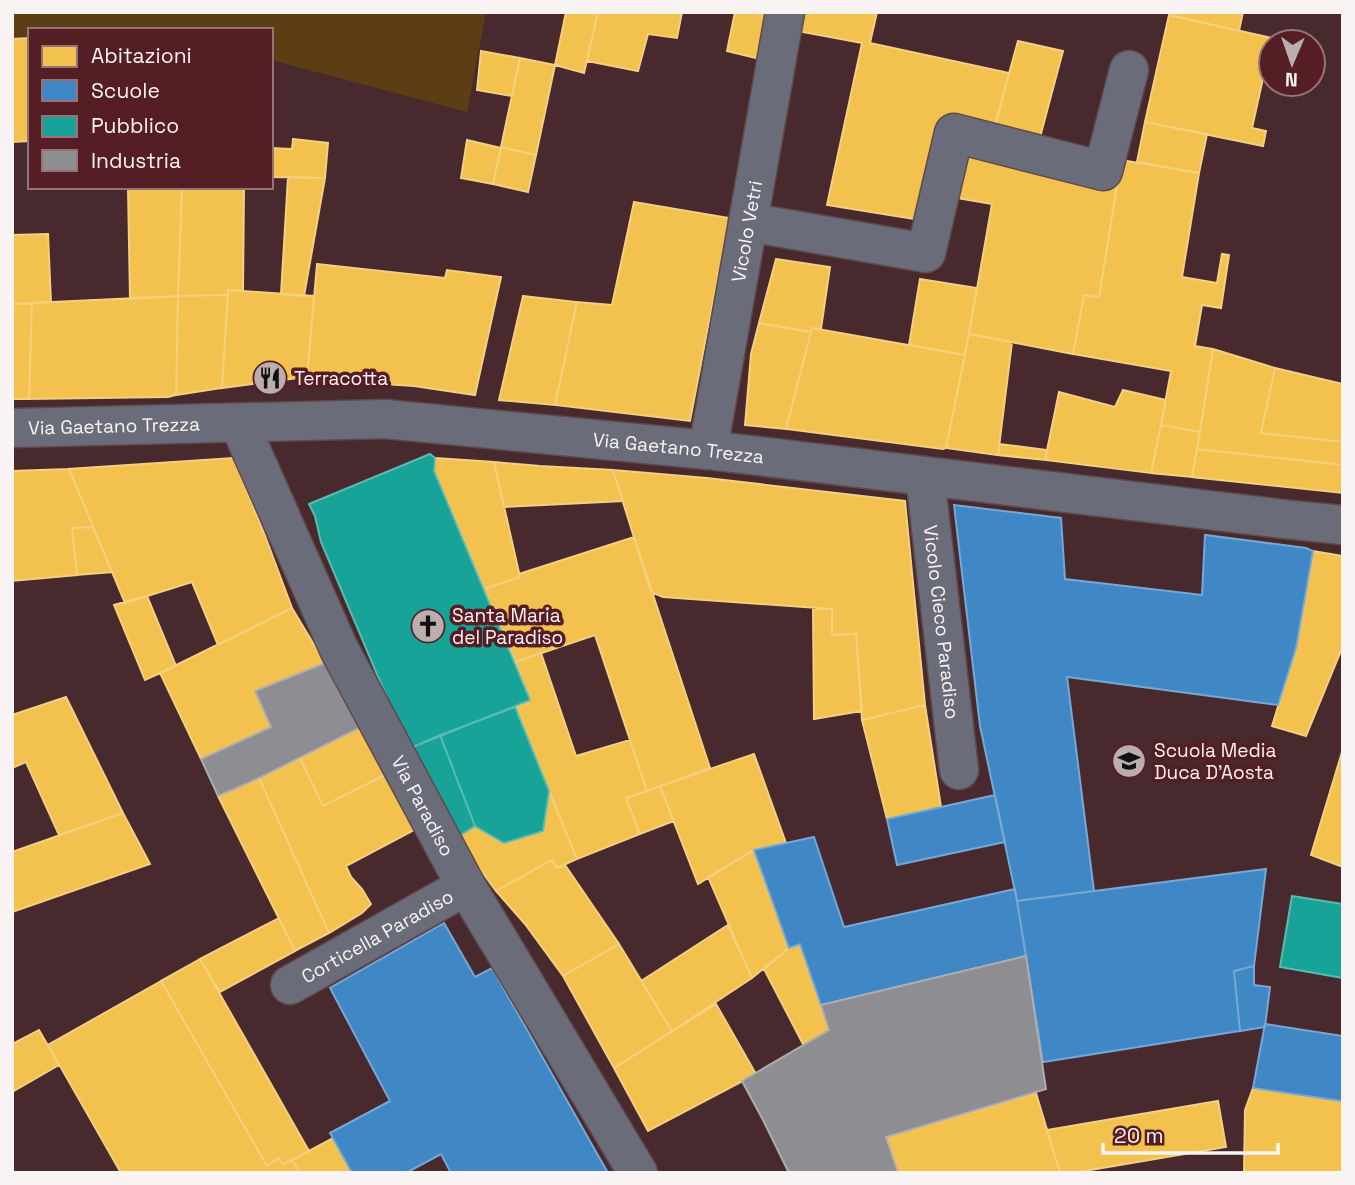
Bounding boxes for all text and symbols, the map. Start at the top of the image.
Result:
legend [28,28,273,189]
north arrow [1257,28,1327,98]
text: Abitazioni [91,42,192,69]
text: N [1285,67,1298,92]
text: Scuole [91,77,160,104]
text: Pubblico [91,112,179,139]
text: Industria [91,147,181,174]
street label: Vicolo Vetri [726,178,768,284]
restaurant icon: Terracotta [251,359,289,397]
place label: Terracotta [294,366,388,391]
street label: Via Gaetano Trezza [28,411,200,441]
street label: Via Gaetano Trezza [592,427,765,470]
street label: Vicolo Cieco Paradiso [918,524,965,721]
place label: Santa Maria del Paradiso [452,603,563,650]
church icon: Santa Maria del Paradiso [409,607,447,645]
place label: Scuola Media Duca D'Aosta [1154,738,1276,785]
school or university icon: Scuola Media Duca D'Aosta [1110,742,1148,780]
street label: Via Paradiso [385,751,460,861]
street label: Corticella Paradiso [297,884,458,989]
scale bar [1103,1112,1278,1156]
text: 20 m [1114,1122,1164,1149]

